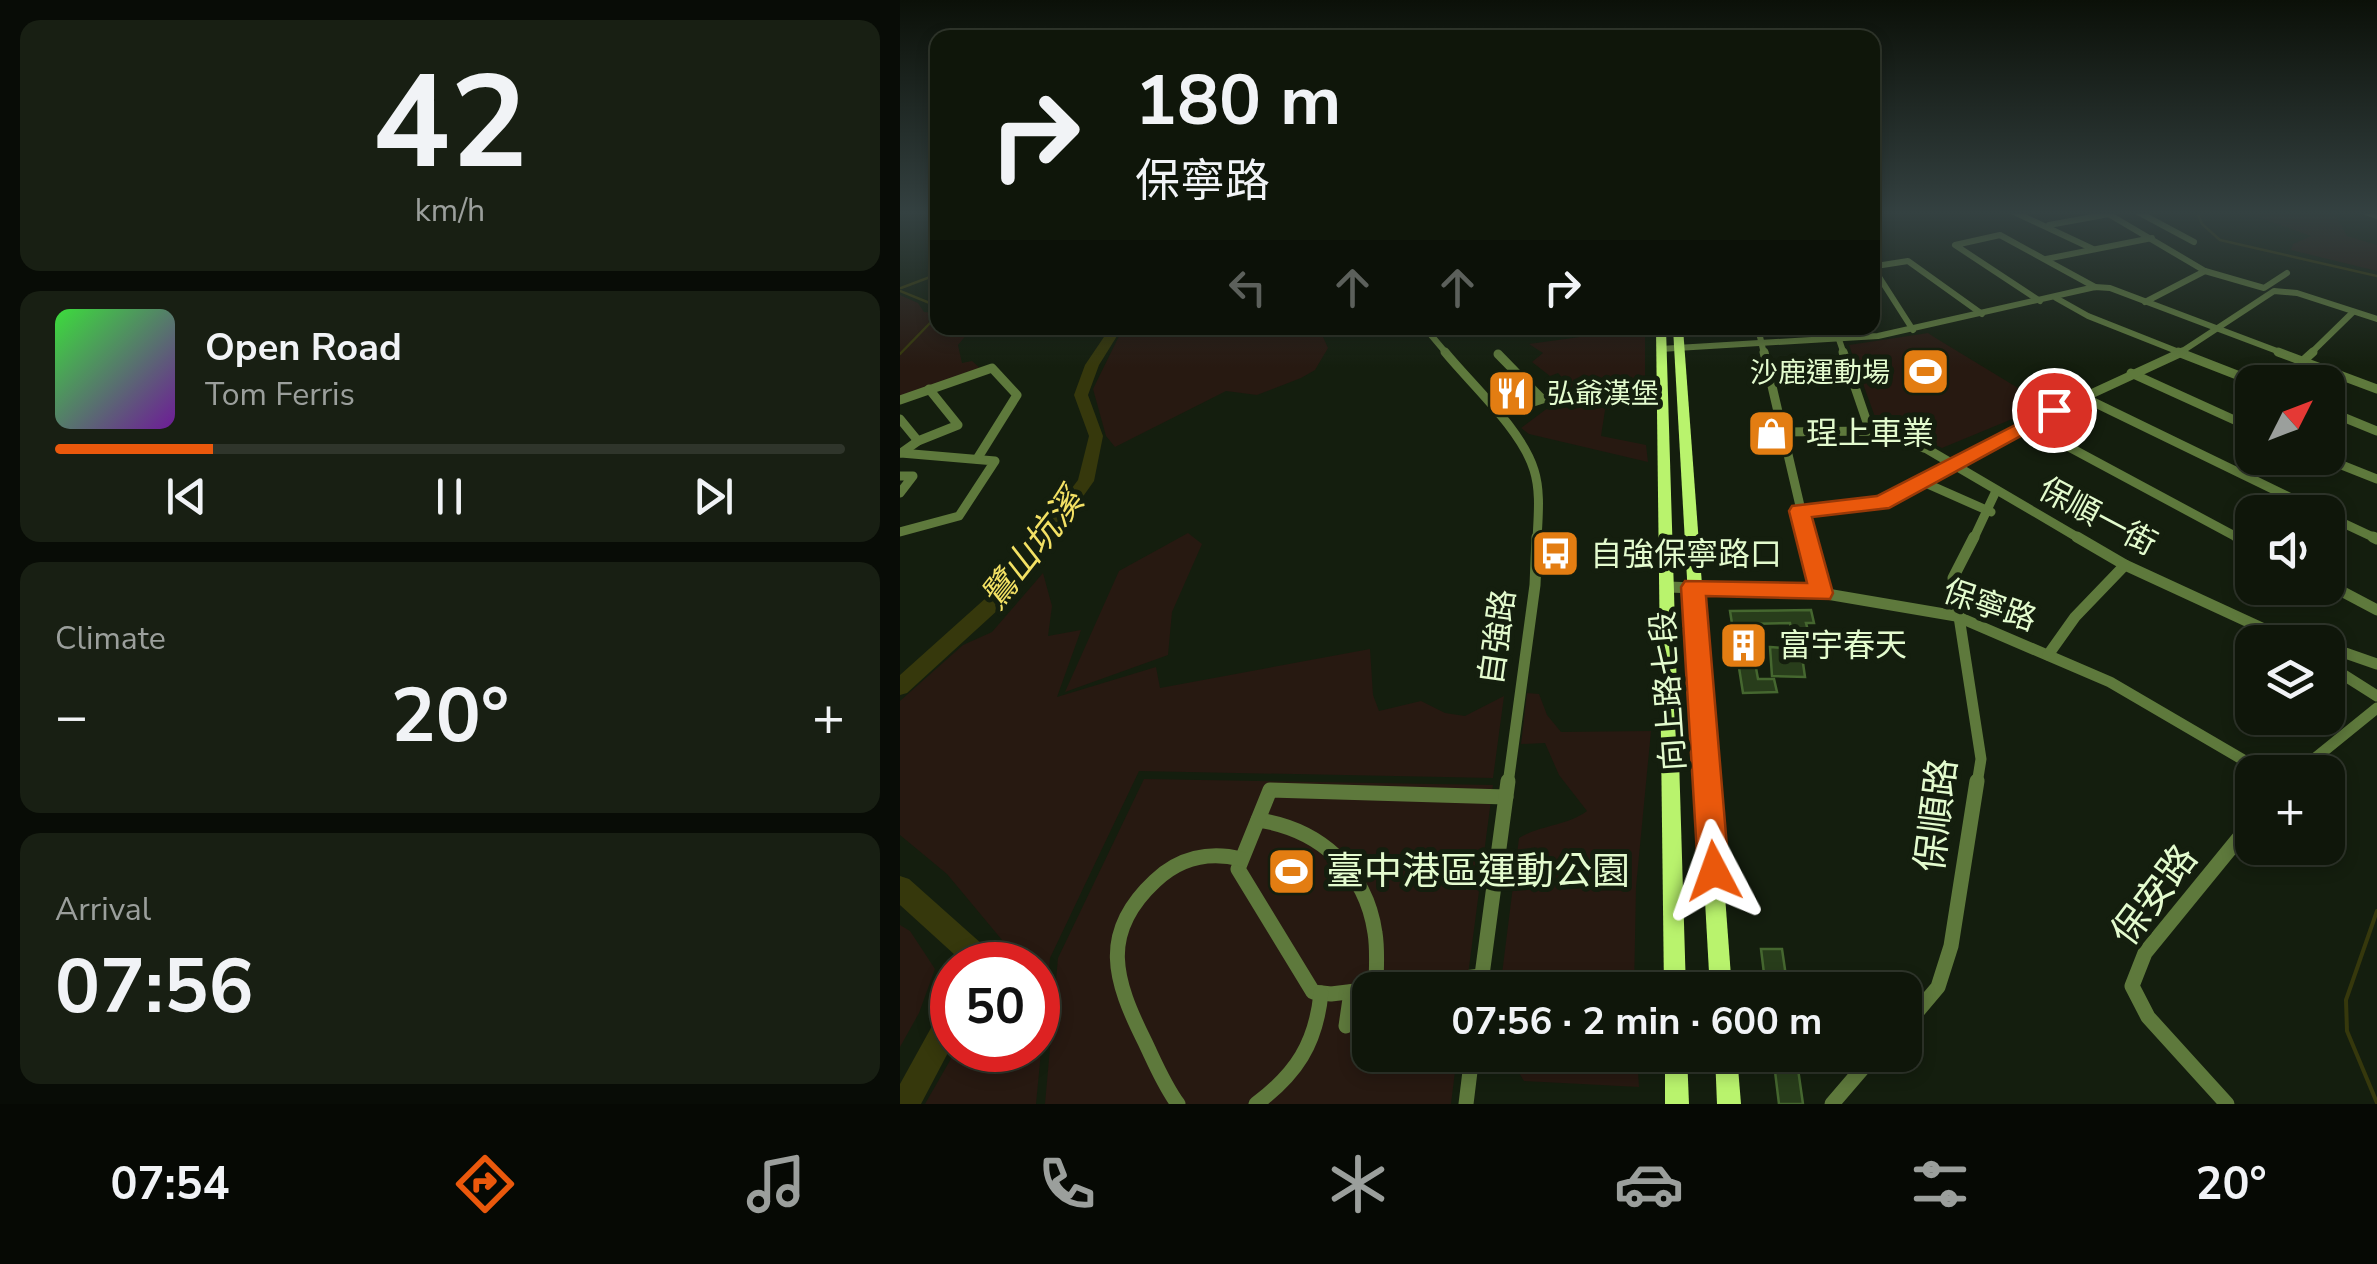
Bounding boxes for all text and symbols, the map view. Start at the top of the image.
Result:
text: 42 [372,35,528,212]
text: 180 m [1135,53,1341,149]
icon: right [970,70,1100,200]
text: 保寧路 [1135,151,1270,212]
text: km/h [415,189,485,232]
icon: left [1220,260,1275,315]
icon: ahead [1325,260,1380,315]
icon: ahead [1430,260,1485,315]
icon: right [1535,260,1590,315]
text: Open Road [205,322,402,373]
sports icon: 沙鹿運動場 [1899,346,1951,398]
place label: 沙鹿運動場 [1750,354,1890,392]
north arrow [2235,365,2345,475]
map controls [2235,365,2345,865]
restaurant icon: 弘爺漢堡 [1486,367,1538,419]
pin [2012,368,2097,453]
text: Tom Ferris [205,373,355,416]
place label: 弘爺漢堡 [1547,375,1659,413]
icon: arrive [2027,383,2082,438]
shop icon: 珵上車業 [1745,407,1797,459]
place label: 珵上車業 [1806,412,1934,455]
street label: 保順一街 [2031,467,2164,565]
icon: previous [159,469,214,524]
icon: pause [422,469,477,524]
icon: next [686,469,741,524]
water label: 鷺山坑溪 [971,476,1097,619]
button: sound [2235,495,2345,605]
bus stop icon: 自強保寧路口 [1529,528,1581,580]
place label: 自強保寧路口 [1590,533,1782,576]
street label: 保寧路 [1937,570,2042,641]
street label: 自強路 [1470,587,1525,688]
street label: 向上路七段 [1641,610,1696,772]
text: Climate [55,617,166,660]
building icon: 富宇春天 [1718,619,1770,671]
place label: 富宇春天 [1779,624,1907,667]
button: layers [2235,625,2345,735]
text: 20° [391,665,509,767]
text: − [55,679,88,754]
text: + [812,679,845,754]
street label: 保順路 [1904,755,1969,875]
button: + [2235,755,2345,865]
position arrow [1662,819,1766,923]
street label: 保安路 [2100,834,2209,956]
sports icon: 臺中港區運動公園 [1265,845,1317,897]
place label: 臺中港區運動公園 [1326,846,1630,897]
text: Arrival [55,888,151,931]
text: 07:56 [55,936,254,1038]
speed limit sign: 50 [930,942,1060,1072]
text: 07:56 · 2 min · 600 m [1452,996,1822,1047]
icon: directions [450,1149,520,1219]
icon: music [741,1149,811,1219]
icon: phone [1032,1149,1102,1219]
icon: climate [1323,1149,1393,1219]
icon: car [1614,1149,1684,1219]
icon: filters [1905,1149,1975,1219]
text: 07:54 [110,1154,230,1215]
text: 20° [2196,1154,2267,1215]

